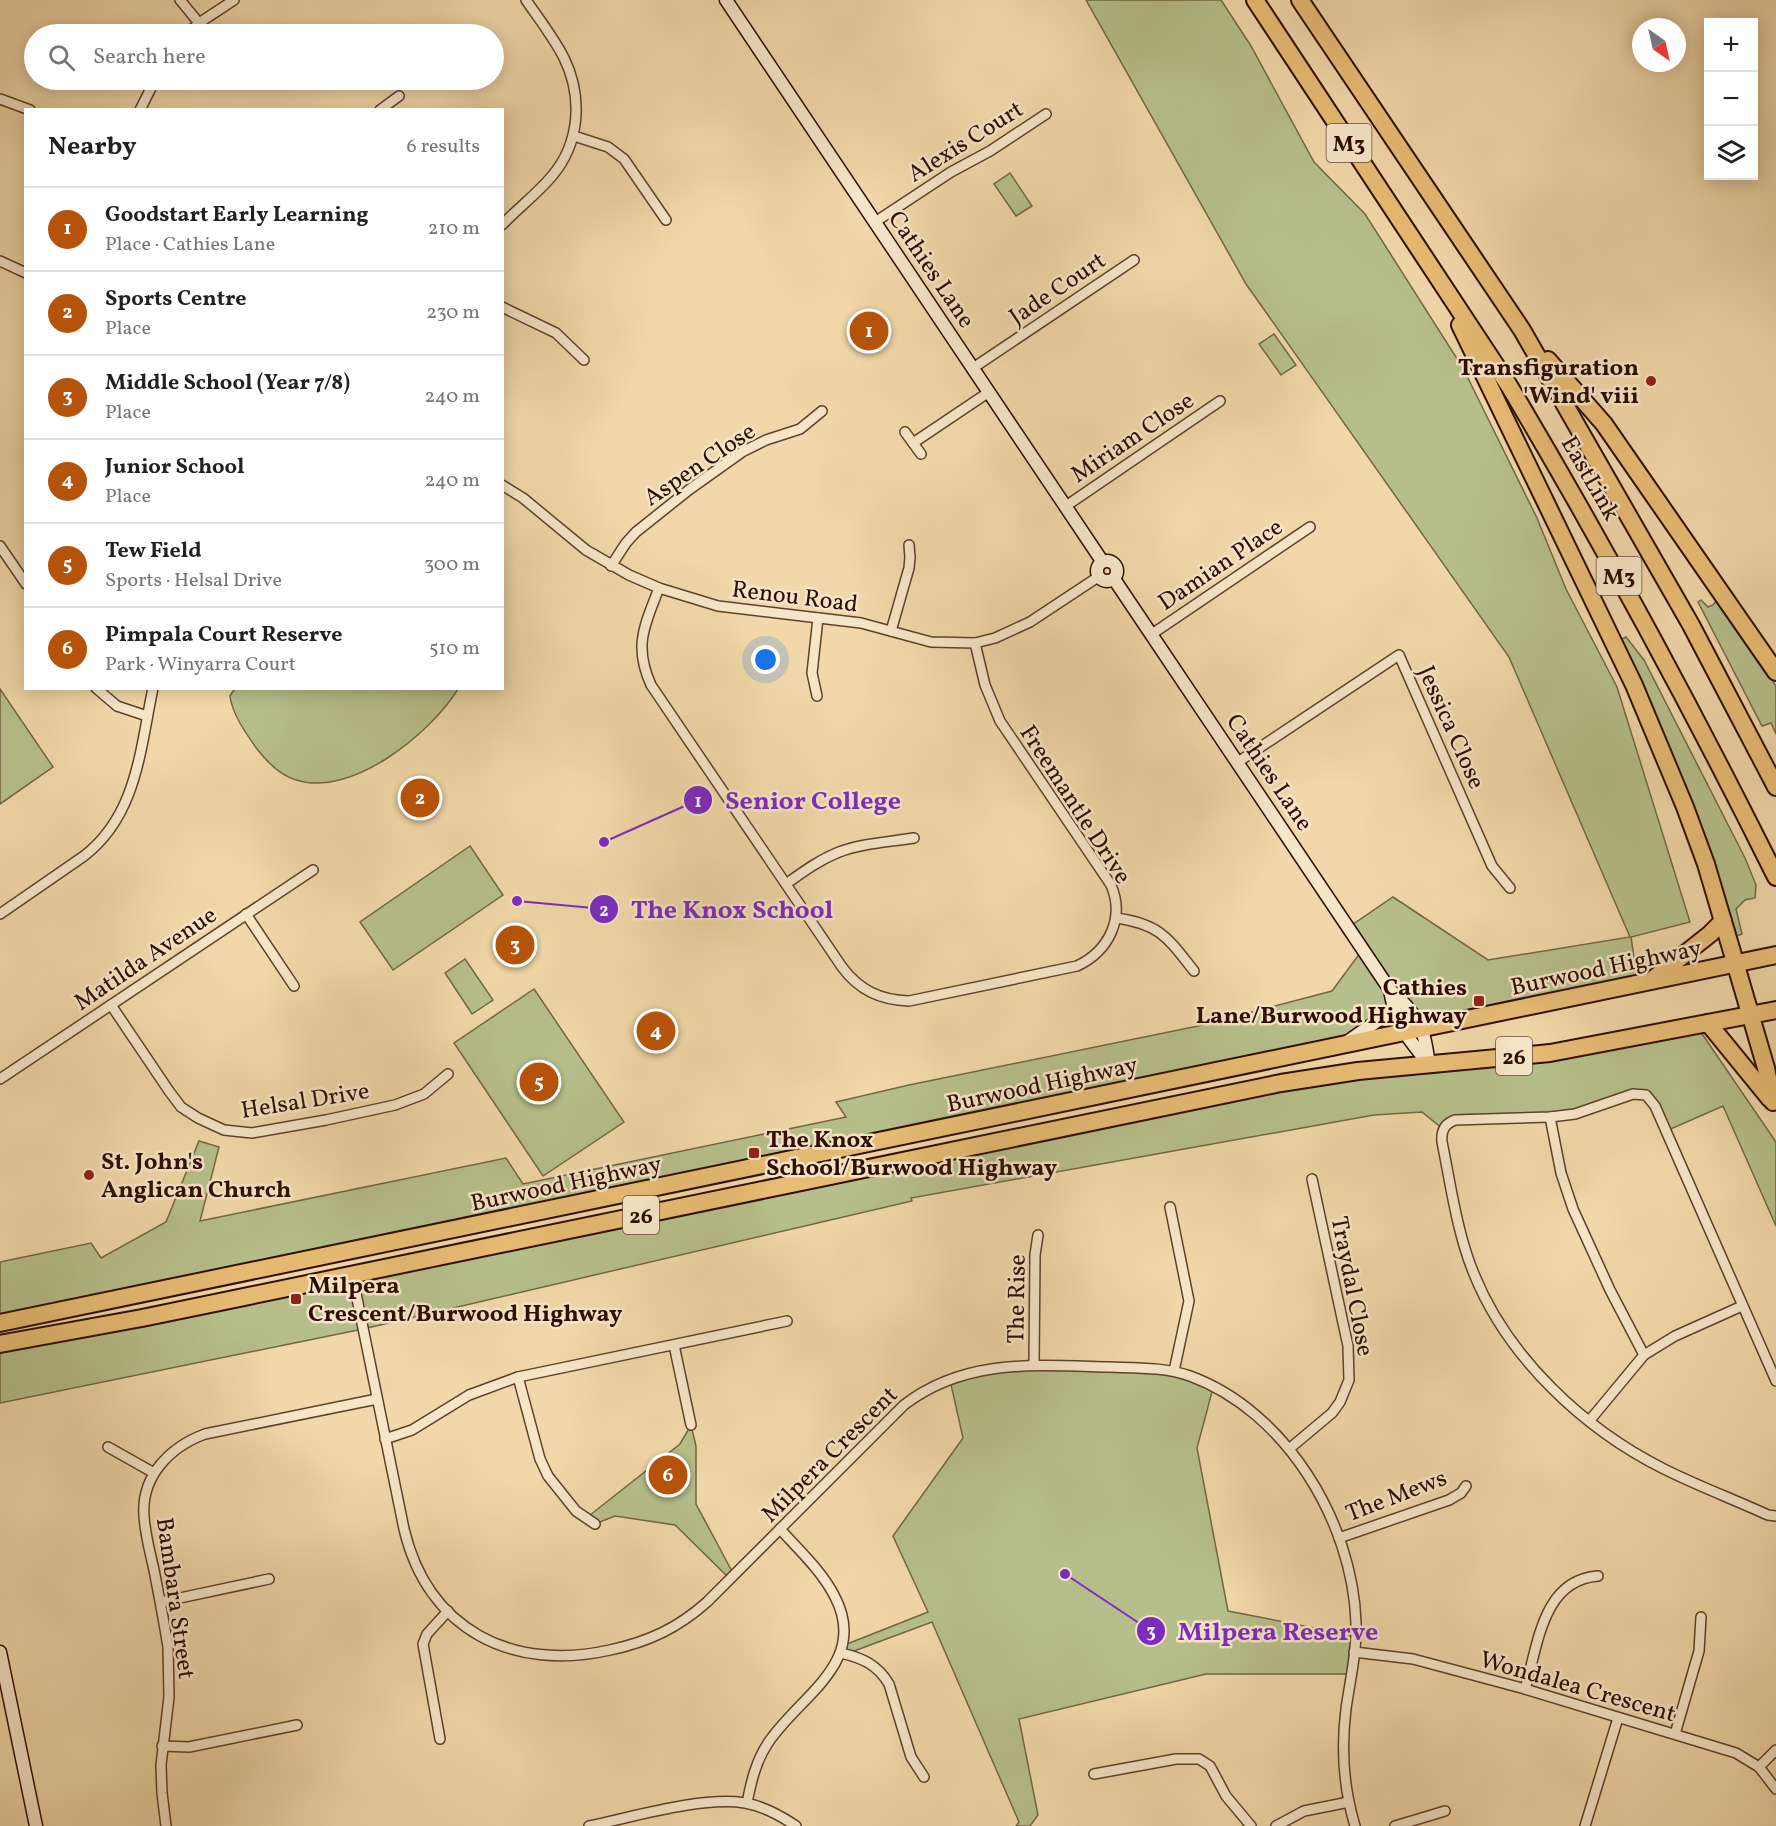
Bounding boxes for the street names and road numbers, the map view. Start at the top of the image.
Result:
street label: Alexis Court [902,94,1030,192]
road number: M3 [1326,124,1372,162]
street label: Cathies Lane [879,205,982,335]
street label: Jade Court [1003,245,1113,335]
street label: Miriam Close [1065,385,1202,492]
street label: Aspen Close [637,416,763,516]
street label: EastLink [1551,430,1627,528]
street label: Damian Place [1152,511,1290,620]
road number: M3 [1596,557,1642,595]
street label: Renou Road [730,573,860,623]
street label: Jessica Close [1408,661,1493,795]
street label: Cathies Lane [1217,708,1320,838]
street label: Freemantle Drive [1010,719,1139,891]
street label: Matilda Avenue [68,899,224,1020]
street label: Burwood Highway [1508,932,1705,1006]
road number: 26 [1496,1037,1532,1075]
street label: Burwood Highway [944,1049,1141,1123]
street label: Helsal Drive [239,1075,372,1129]
street label: Burwood Highway [468,1148,665,1222]
road number: 26 [623,1196,659,1234]
street label: Traydal Close [1321,1214,1381,1359]
street label: The Rise [1000,1254,1036,1344]
street label: Milpera Crescent [754,1379,906,1531]
street label: The Mews [1341,1462,1452,1532]
street label: Bambara Street [146,1515,202,1681]
street label: Wondalea Crescent [1476,1644,1679,1732]

